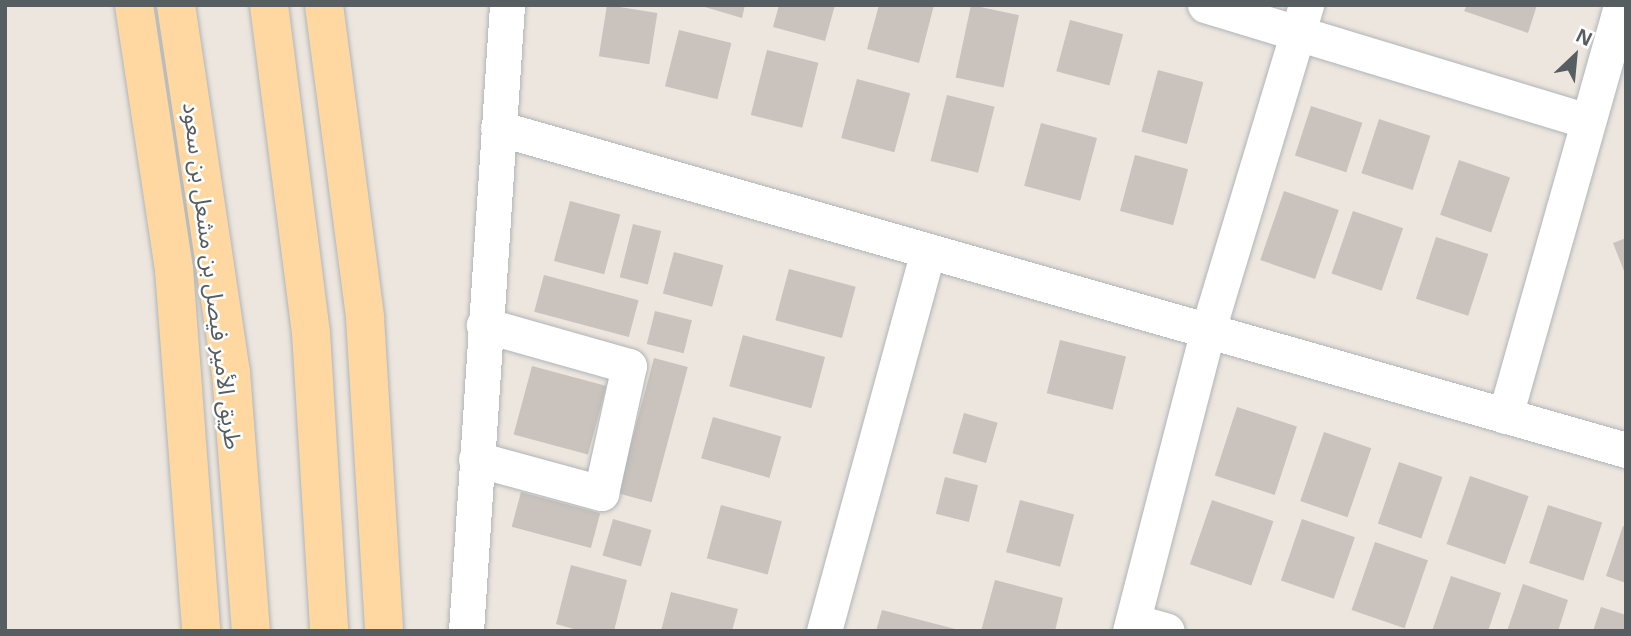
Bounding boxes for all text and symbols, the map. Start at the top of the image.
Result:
north arrow [1540,21,1610,91]
text: N [1572,22,1597,52]
street label: طريق الأمير فيصل بن مشعل بن سعود [178,101,248,451]

